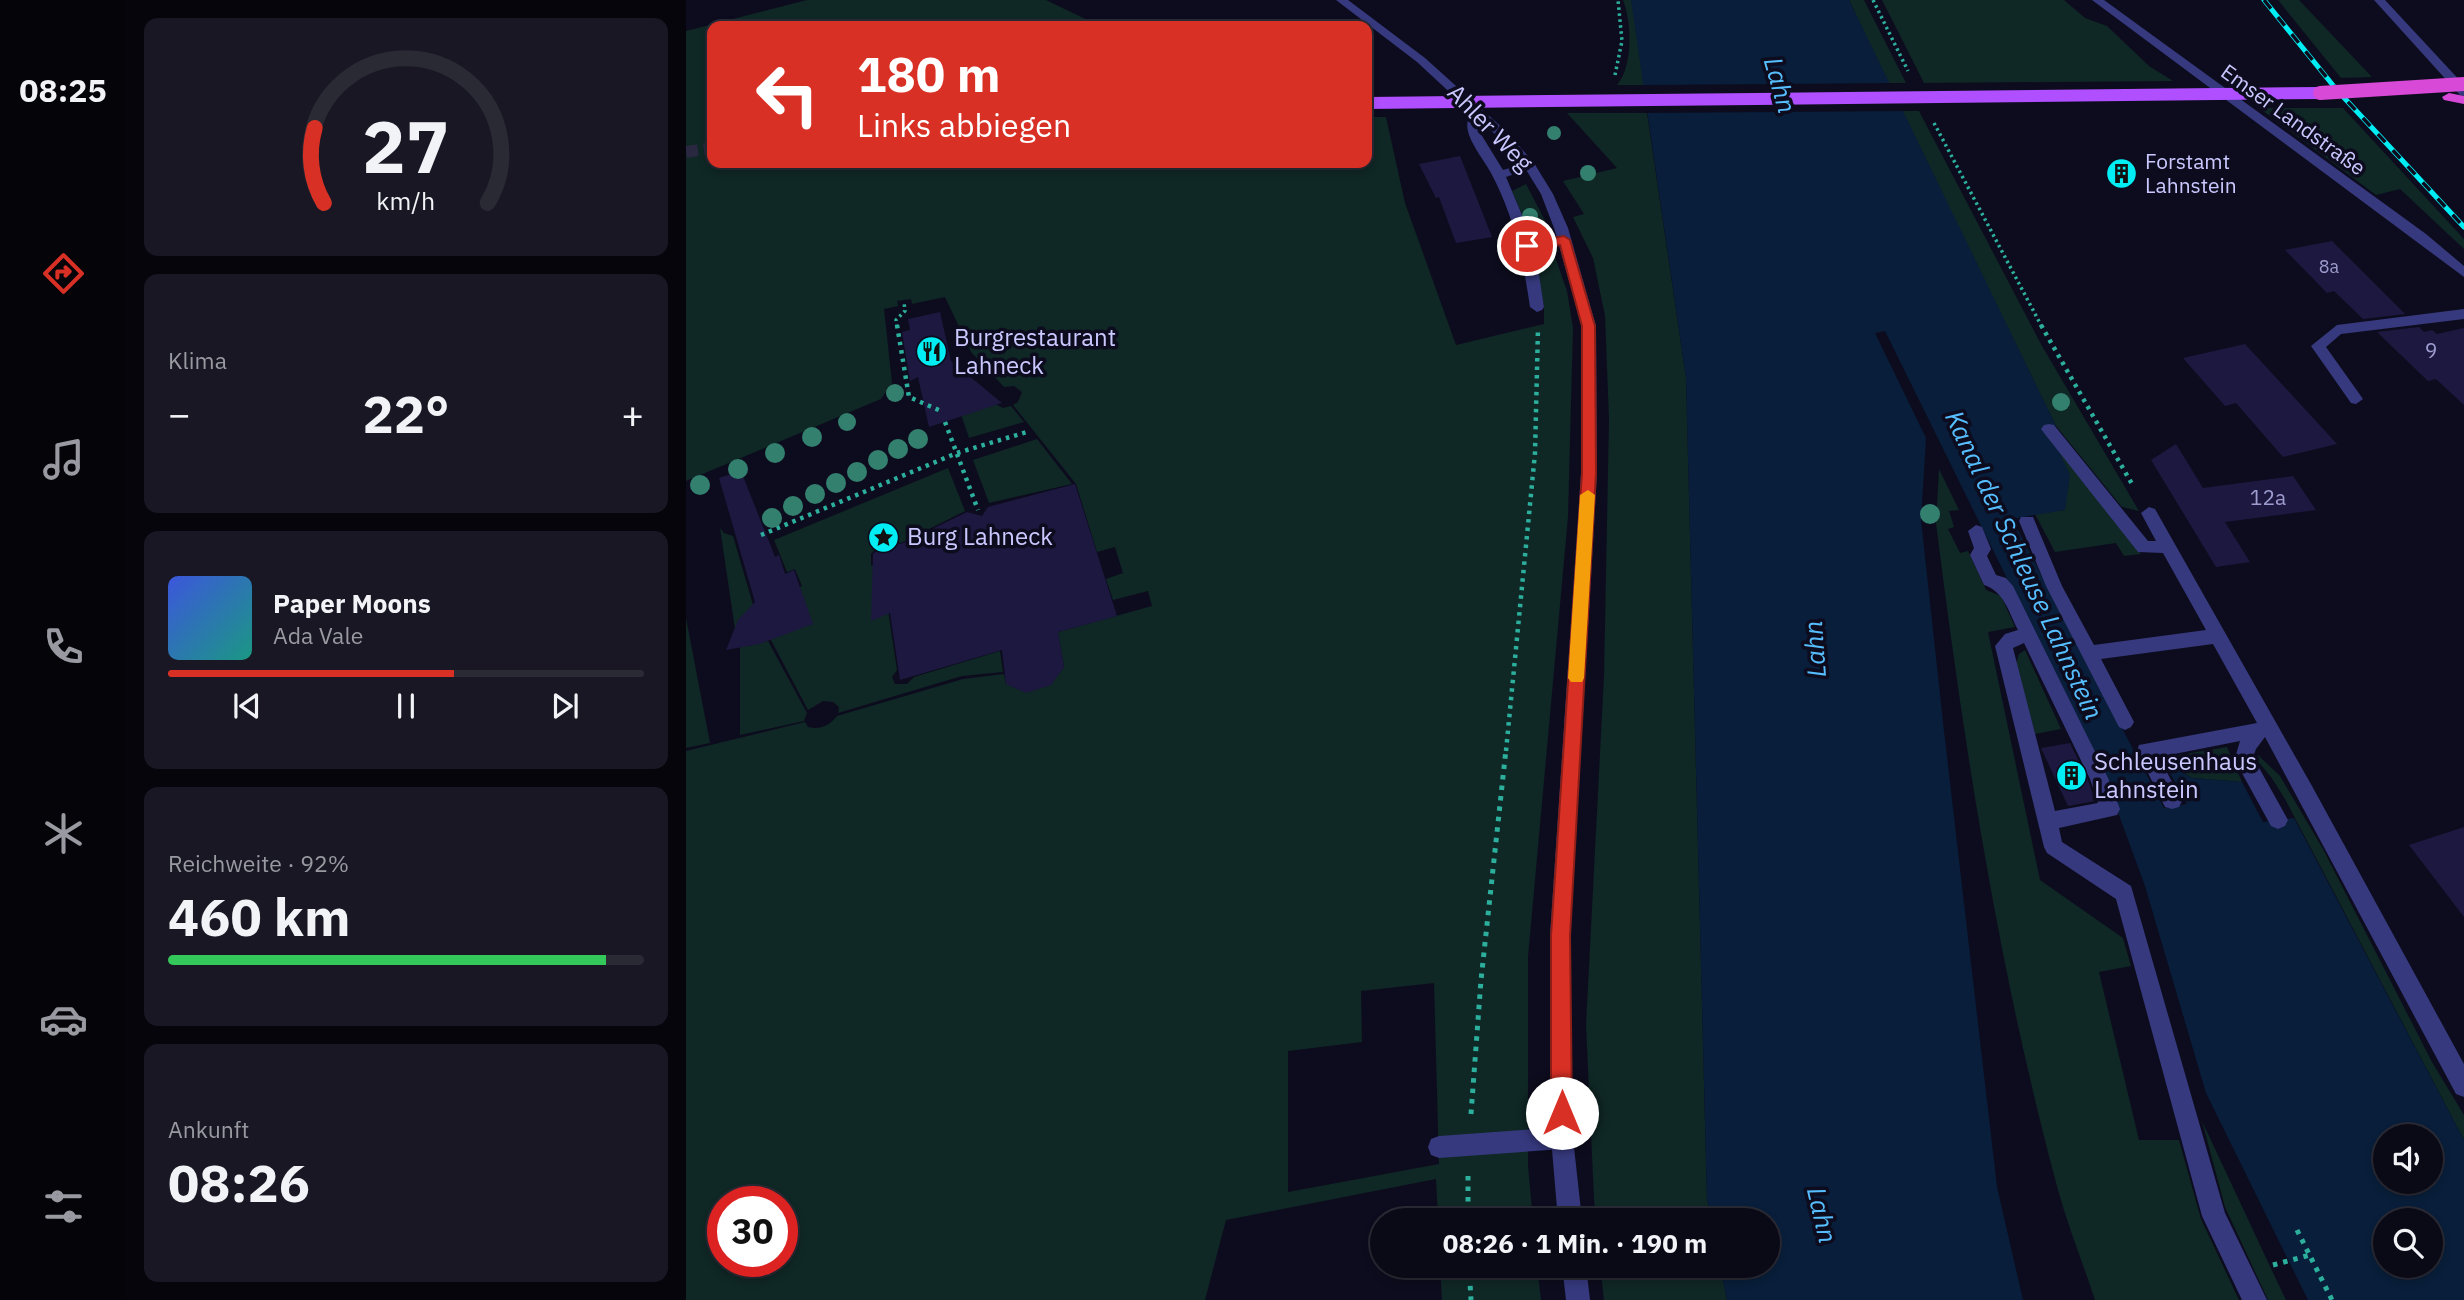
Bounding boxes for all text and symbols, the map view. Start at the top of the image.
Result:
text: 180 m [857,42,1001,105]
icon: left [742,49,833,140]
water label: Lahn [1757,53,1805,117]
street label: Emser Landstraße [2216,57,2371,181]
text: 08:25 [19,69,107,111]
street label: Ahler Weg [1441,77,1541,178]
text: 27 [362,99,450,194]
text: Links abbiegen [857,104,1071,146]
place label: Forstamt Lahnstein [2145,147,2237,199]
building icon: Forstamt Lahnstein [2105,157,2139,191]
text: km/h [377,184,435,217]
pin [1497,216,1557,276]
icon: arrive [1508,227,1546,265]
icon: directions [39,249,88,298]
house number: 8a [2319,255,2340,278]
place label: Burgrestaurant Lahneck [954,321,1116,381]
restaurant icon: Burgrestaurant Lahneck [914,335,948,369]
house number: 9 [2425,336,2437,364]
text: Klima [168,345,227,375]
text: 22° [363,380,449,447]
text: − [168,389,191,438]
text: + [621,389,644,438]
water label: Kanal der Schleuse Lahnstein [1938,405,2112,725]
icon: music [39,435,88,484]
house number: 12a [2250,483,2286,511]
place icon: Burg Lahneck [867,520,901,554]
place label: Burg Lahneck [907,520,1053,552]
text: Paper Moons [273,586,431,620]
text: Ada Vale [273,620,363,650]
water label: Lahn [1795,620,1833,679]
icon: phone [39,622,88,671]
icon: previous [228,687,266,725]
icon: pause [387,687,425,725]
icon: next [546,687,584,725]
place label: Schleusenhaus Lahnstein [2094,745,2257,805]
building icon: Schleusenhaus Lahnstein [2054,759,2088,793]
icon: climate [39,809,88,858]
text: Reichweite · 92% [168,848,349,878]
text: 460 km [168,883,350,950]
icon: car [39,995,88,1044]
position arrow [1525,1076,1599,1150]
text: Ankunft [168,1114,249,1144]
map controls [2373,1124,2443,1278]
button: sound [2373,1124,2443,1194]
text: 08:26 [168,1149,310,1216]
icon: filters [39,1182,88,1231]
water label: Lahn [1800,1183,1846,1246]
speed limit sign: 30 [707,1186,798,1277]
button: search [2373,1208,2443,1278]
text: 08:26 · 1 Min. · 190 m [1443,1226,1707,1260]

